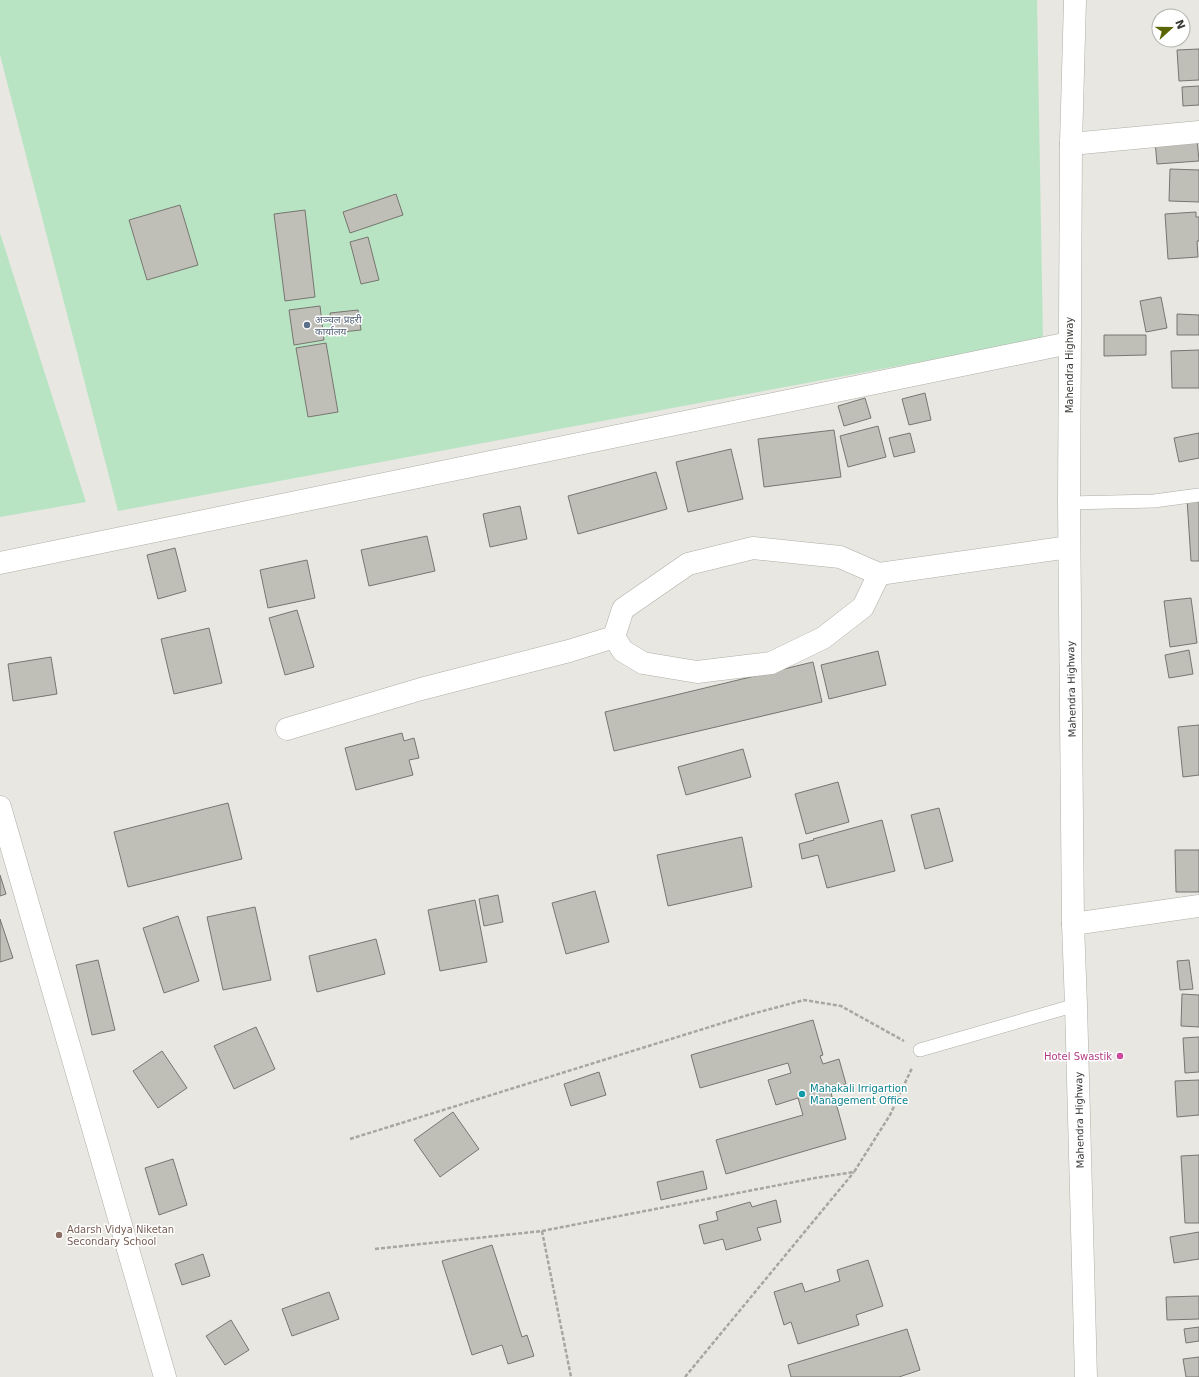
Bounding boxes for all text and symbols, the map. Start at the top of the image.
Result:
north arrow [1151,8,1191,48]
text: N [1172,18,1188,31]
place label: अञ्चल प्रहरी कार्यालय [315,314,362,337]
street label: Mahendra Highway [1064,317,1075,413]
marker: अञ्चल प्रहरी कार्यालय [302,320,312,330]
street label: Mahendra Highway [1065,641,1078,737]
place label: Hotel Swastik [1044,1051,1112,1062]
marker: Hotel Swastik [1115,1051,1125,1061]
street label: Mahendra Highway [1073,1072,1086,1168]
place label: Mahakali Irrigartion Management Office [810,1083,908,1106]
marker: Mahakali Irrigartion Management Office [797,1089,807,1099]
place label: Adarsh Vidya Niketan Secondary School [67,1224,174,1247]
marker: Adarsh Vidya Niketan Secondary School [54,1230,64,1240]

